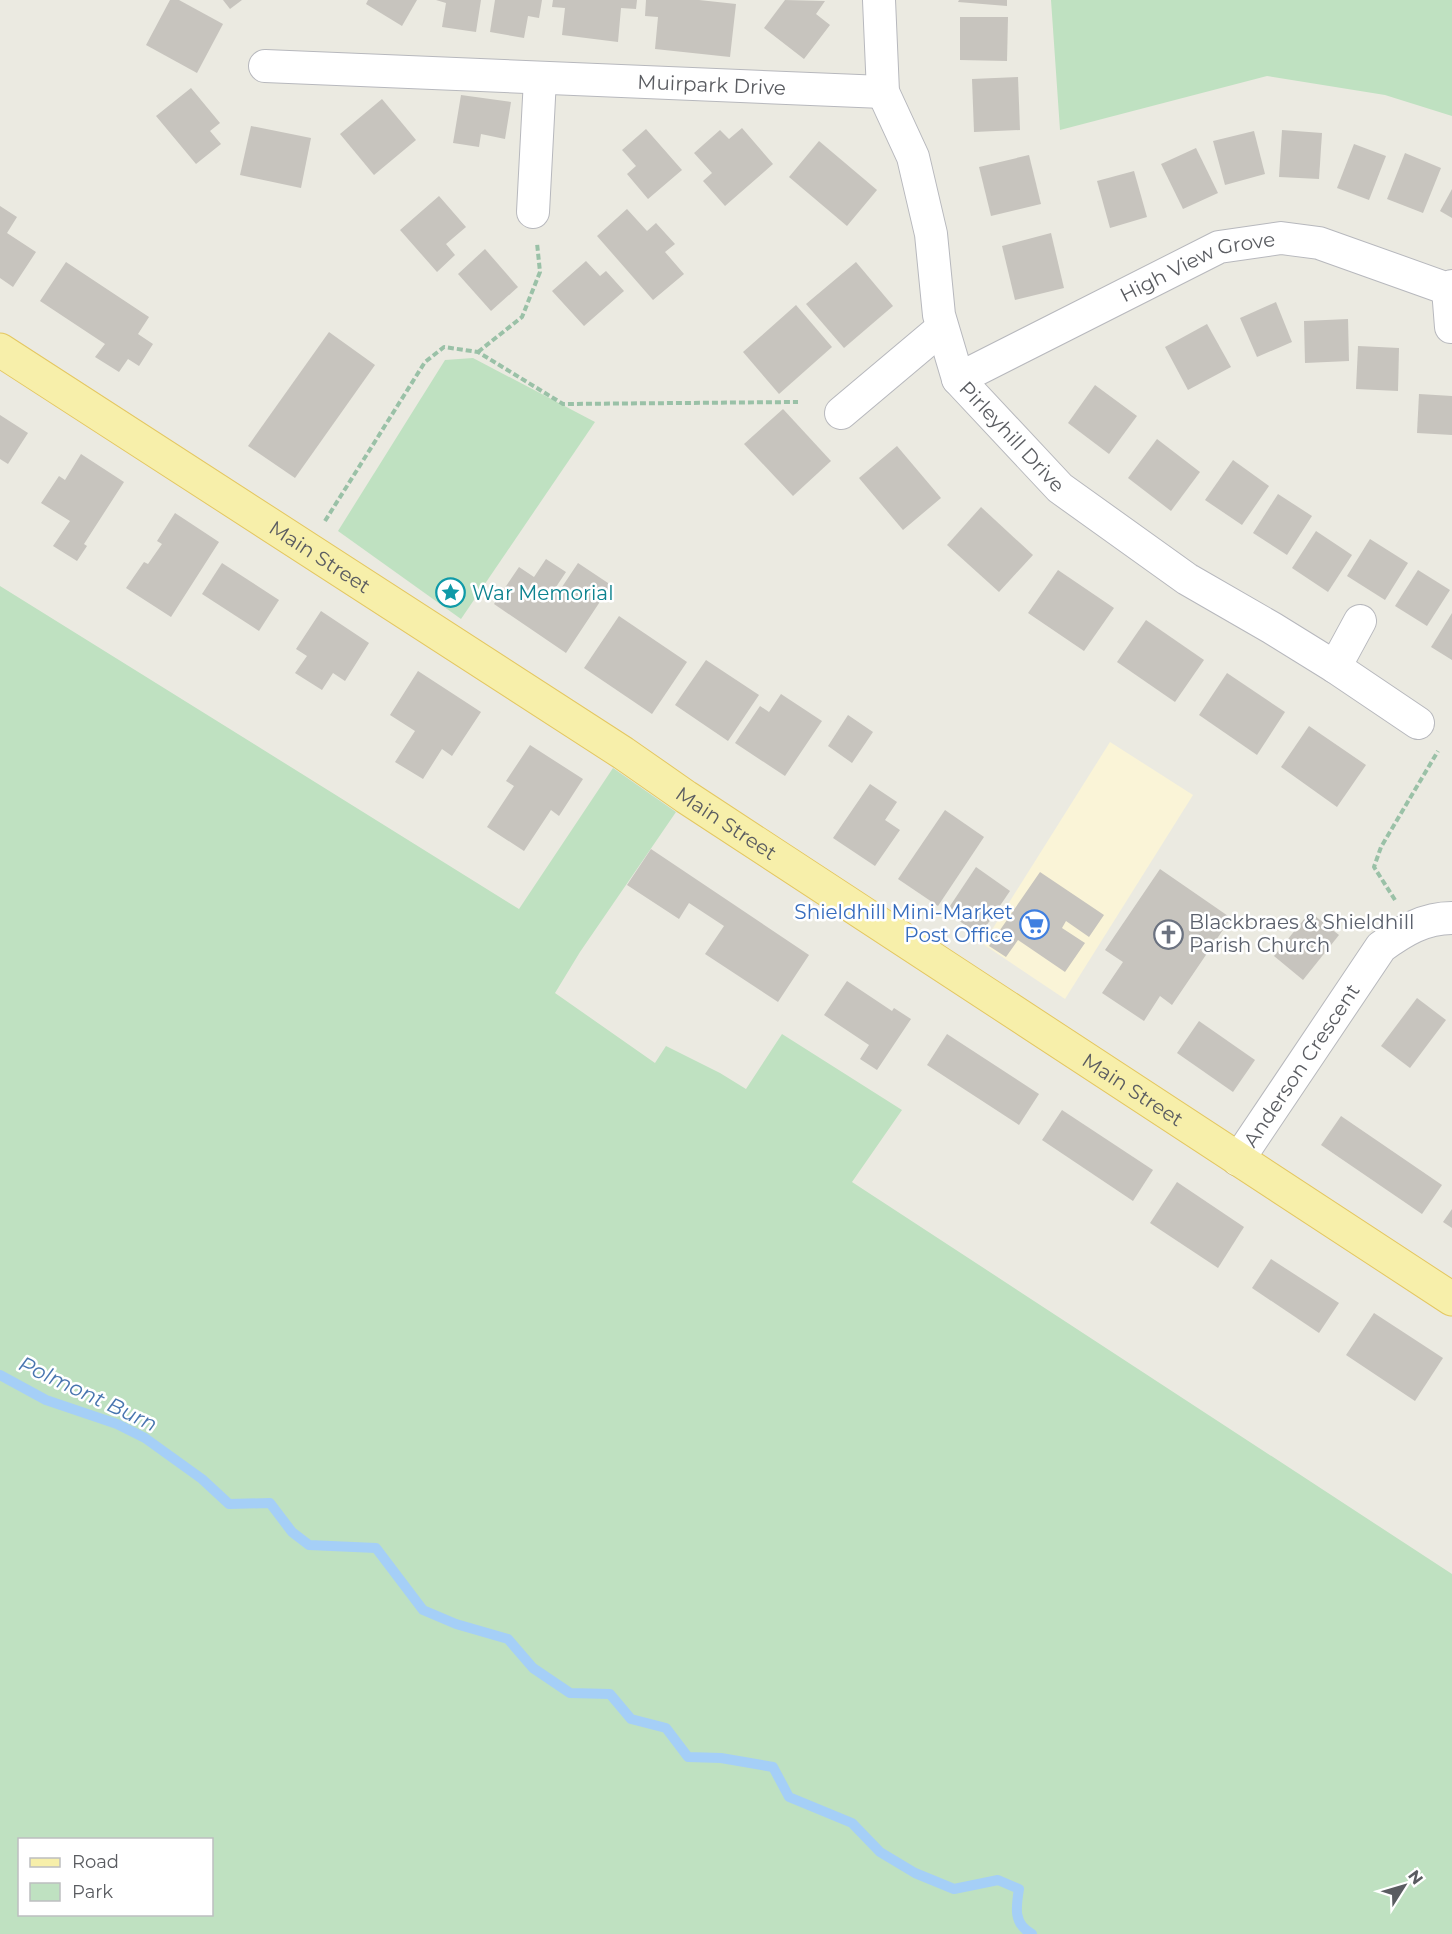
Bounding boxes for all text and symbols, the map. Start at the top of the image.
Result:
street label: Muirpark Drive [637,70,786,100]
street label: High View Grove [1116,227,1277,307]
street label: Pirleyhill Drive [954,376,1070,497]
street label: Main Street [265,515,375,598]
place icon: War Memorial [435,577,467,609]
place label: War Memorial [472,581,614,605]
street label: Main Street [671,782,781,865]
place label: Shieldhill Mini-Market Post Office [794,900,1013,947]
supermarket icon: Shieldhill Mini-Market Post Office [1018,908,1050,940]
place label: Blackbraes & Shieldhill Parish Church [1189,910,1414,957]
church icon: Blackbraes & Shieldhill Parish Church [1152,918,1184,950]
street label: Anderson Crescent [1238,979,1365,1151]
street label: Main Street [1078,1048,1188,1132]
water label: Polmont Burn [15,1351,161,1437]
legend [18,1838,213,1916]
text: Road [72,1851,119,1873]
north arrow [1374,1856,1434,1916]
text: N [1404,1866,1427,1888]
text: Park [72,1881,113,1903]

